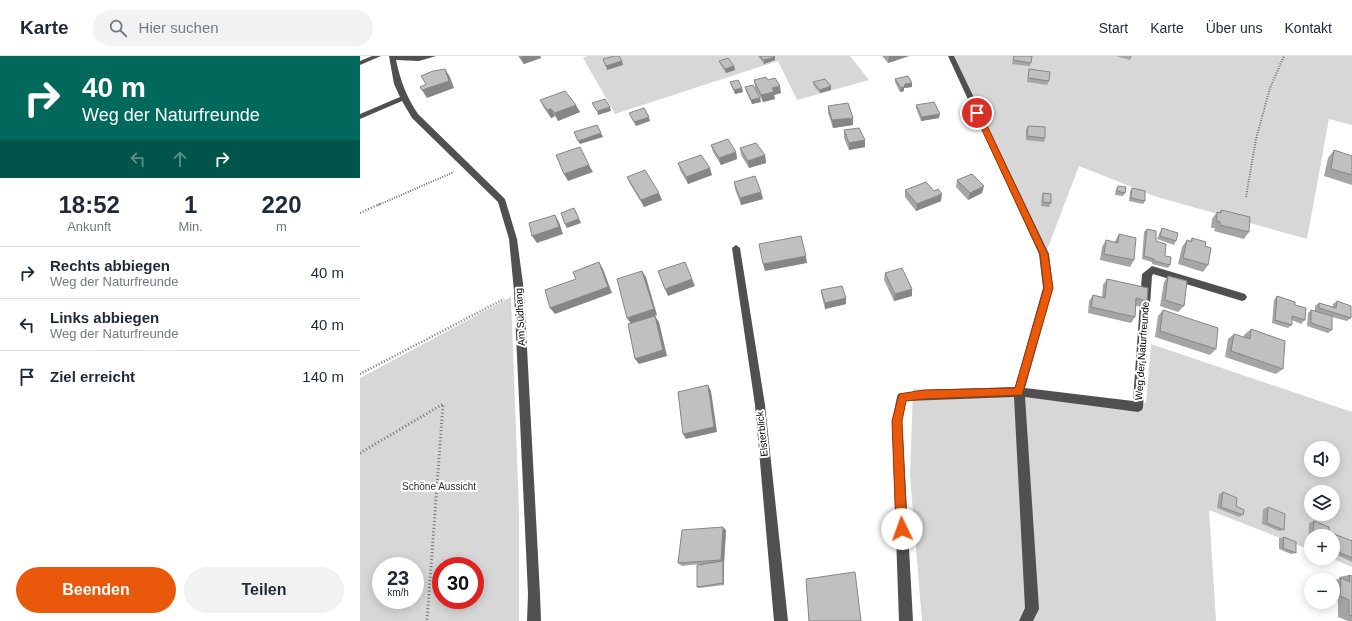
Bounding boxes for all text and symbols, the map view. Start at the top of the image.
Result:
search box [93,10,373,46]
text: Karte [20,17,69,38]
icon: search [107,17,129,39]
text: Hier suchen [139,19,219,36]
text: Start [1099,20,1128,36]
text: Karte [1150,20,1184,36]
text: Über uns [1206,20,1263,36]
text: Kontakt [1285,20,1332,36]
icon: right [16,72,68,124]
text: 40 m [82,72,146,103]
pin [960,96,994,130]
icon: arrive [966,102,988,124]
text: Weg der Naturfreunde [82,105,260,125]
icon: left [127,148,149,170]
icon: ahead [169,148,191,170]
icon: right [211,148,233,170]
text: 18:52 [59,191,120,218]
text: 1 [184,191,197,218]
text: 220 [261,191,302,218]
text: Ankunft [67,219,111,234]
text: Min. [178,219,203,234]
text: m [276,219,287,234]
text: Rechts abbiegen [50,257,170,274]
icon: right [16,262,38,284]
text: 40 m [311,264,344,281]
text: Weg der Naturfreunde [50,274,178,289]
street label: Am Südhang [513,288,527,346]
street label: Weg der Naturfreunde [1133,301,1151,401]
text: Links abbiegen [50,309,159,326]
icon: left [16,314,38,336]
text: 40 m [311,316,344,333]
text: Weg der Naturfreunde [50,326,178,341]
icon: arrive [16,366,38,388]
text: Ziel erreicht [50,368,135,385]
text: 140 m [302,368,344,385]
street label: Elsterblick [754,410,770,457]
map controls [1304,441,1340,609]
button: sound [1304,441,1340,477]
park label: Schöne Aussicht [402,481,476,492]
button: layers [1304,485,1340,521]
position arrow [881,508,923,550]
button: + [1304,529,1340,565]
speed limit sign: 30 [432,557,484,609]
button: Beenden [16,567,176,613]
button: Teilen [184,567,344,613]
text: 23 [387,567,409,589]
button: − [1304,573,1340,609]
text: km/h [387,587,409,598]

